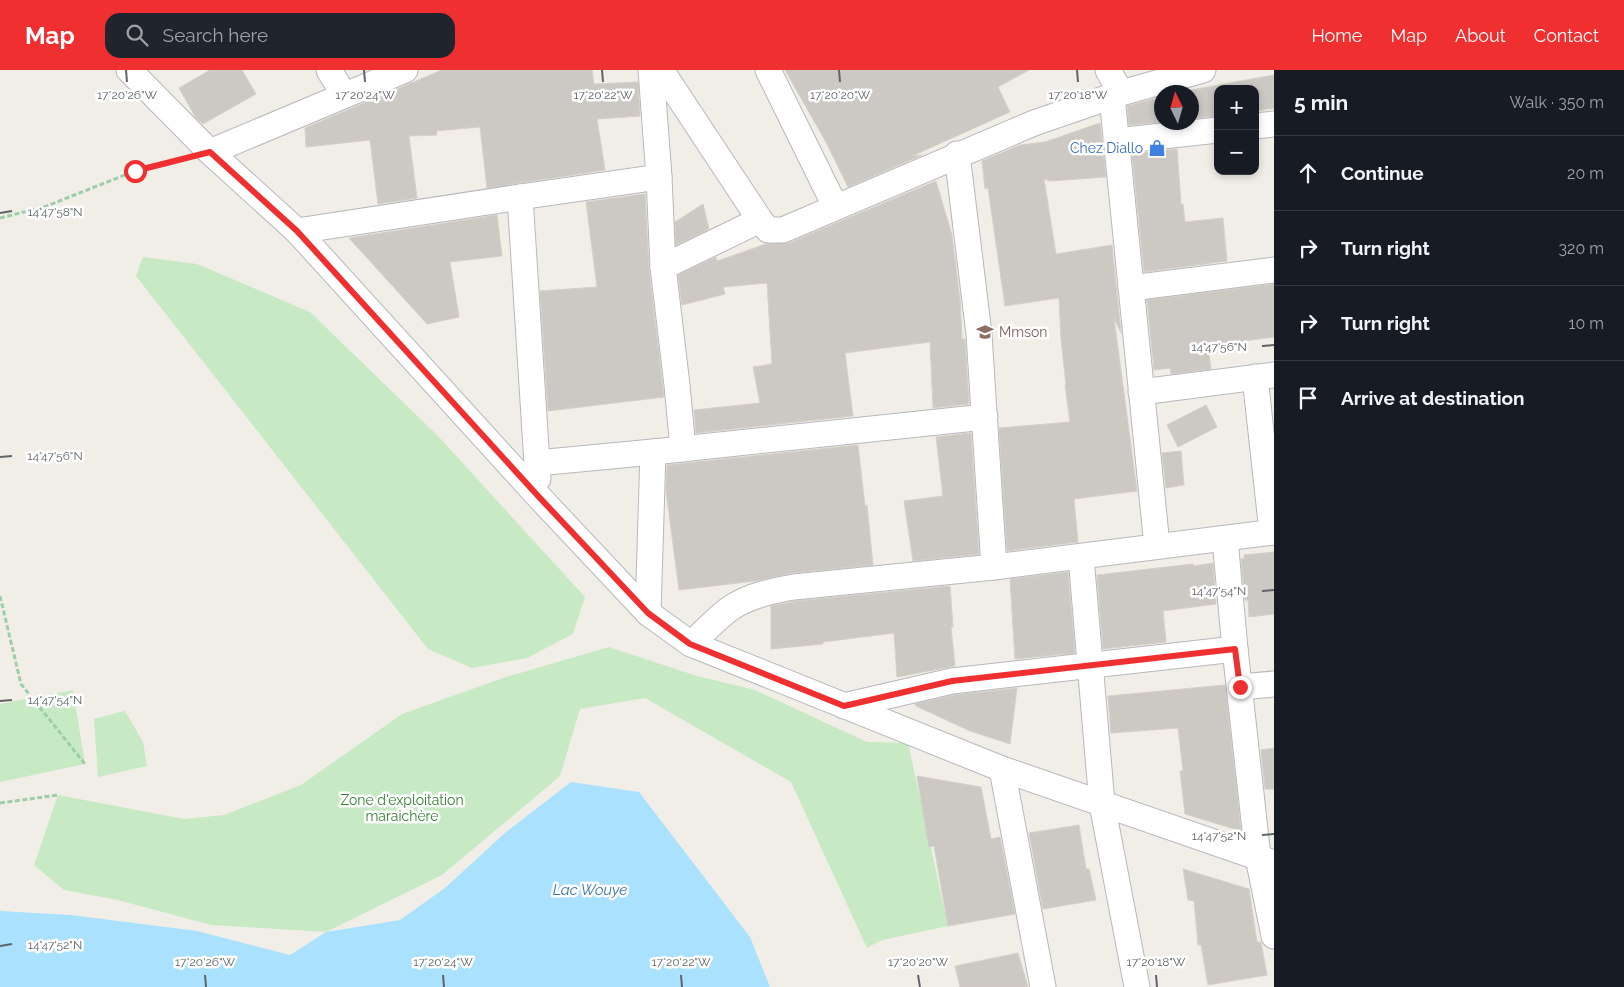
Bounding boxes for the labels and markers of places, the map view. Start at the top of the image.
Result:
shop icon: Chez Diallo [1147,138,1167,158]
place label: Chez Diallo [1070,140,1143,156]
school or university icon: Mmson [975,322,995,342]
place label: Mmson [999,324,1047,340]

